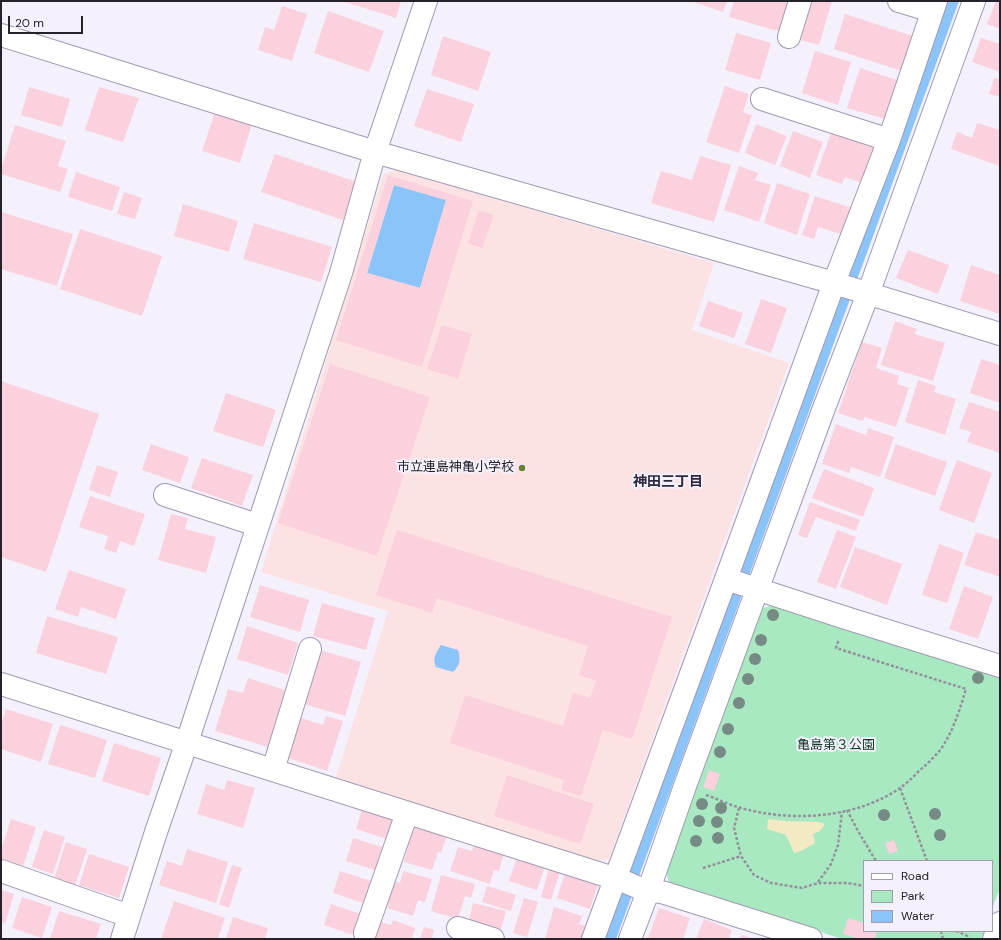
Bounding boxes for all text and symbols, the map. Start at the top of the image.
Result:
scale bar [10,8,85,34]
text: 20 m [15,15,44,31]
place label: 市立連島神亀小学校 [397,460,514,476]
marker: 市立連島神亀小学校 [517,463,527,473]
district label: 神田三丁目 [633,474,703,490]
park label: 亀島第３公園 [797,738,875,754]
legend [863,860,993,932]
text: Road [901,868,929,884]
text: Park [901,888,925,904]
text: Water [901,908,934,924]

